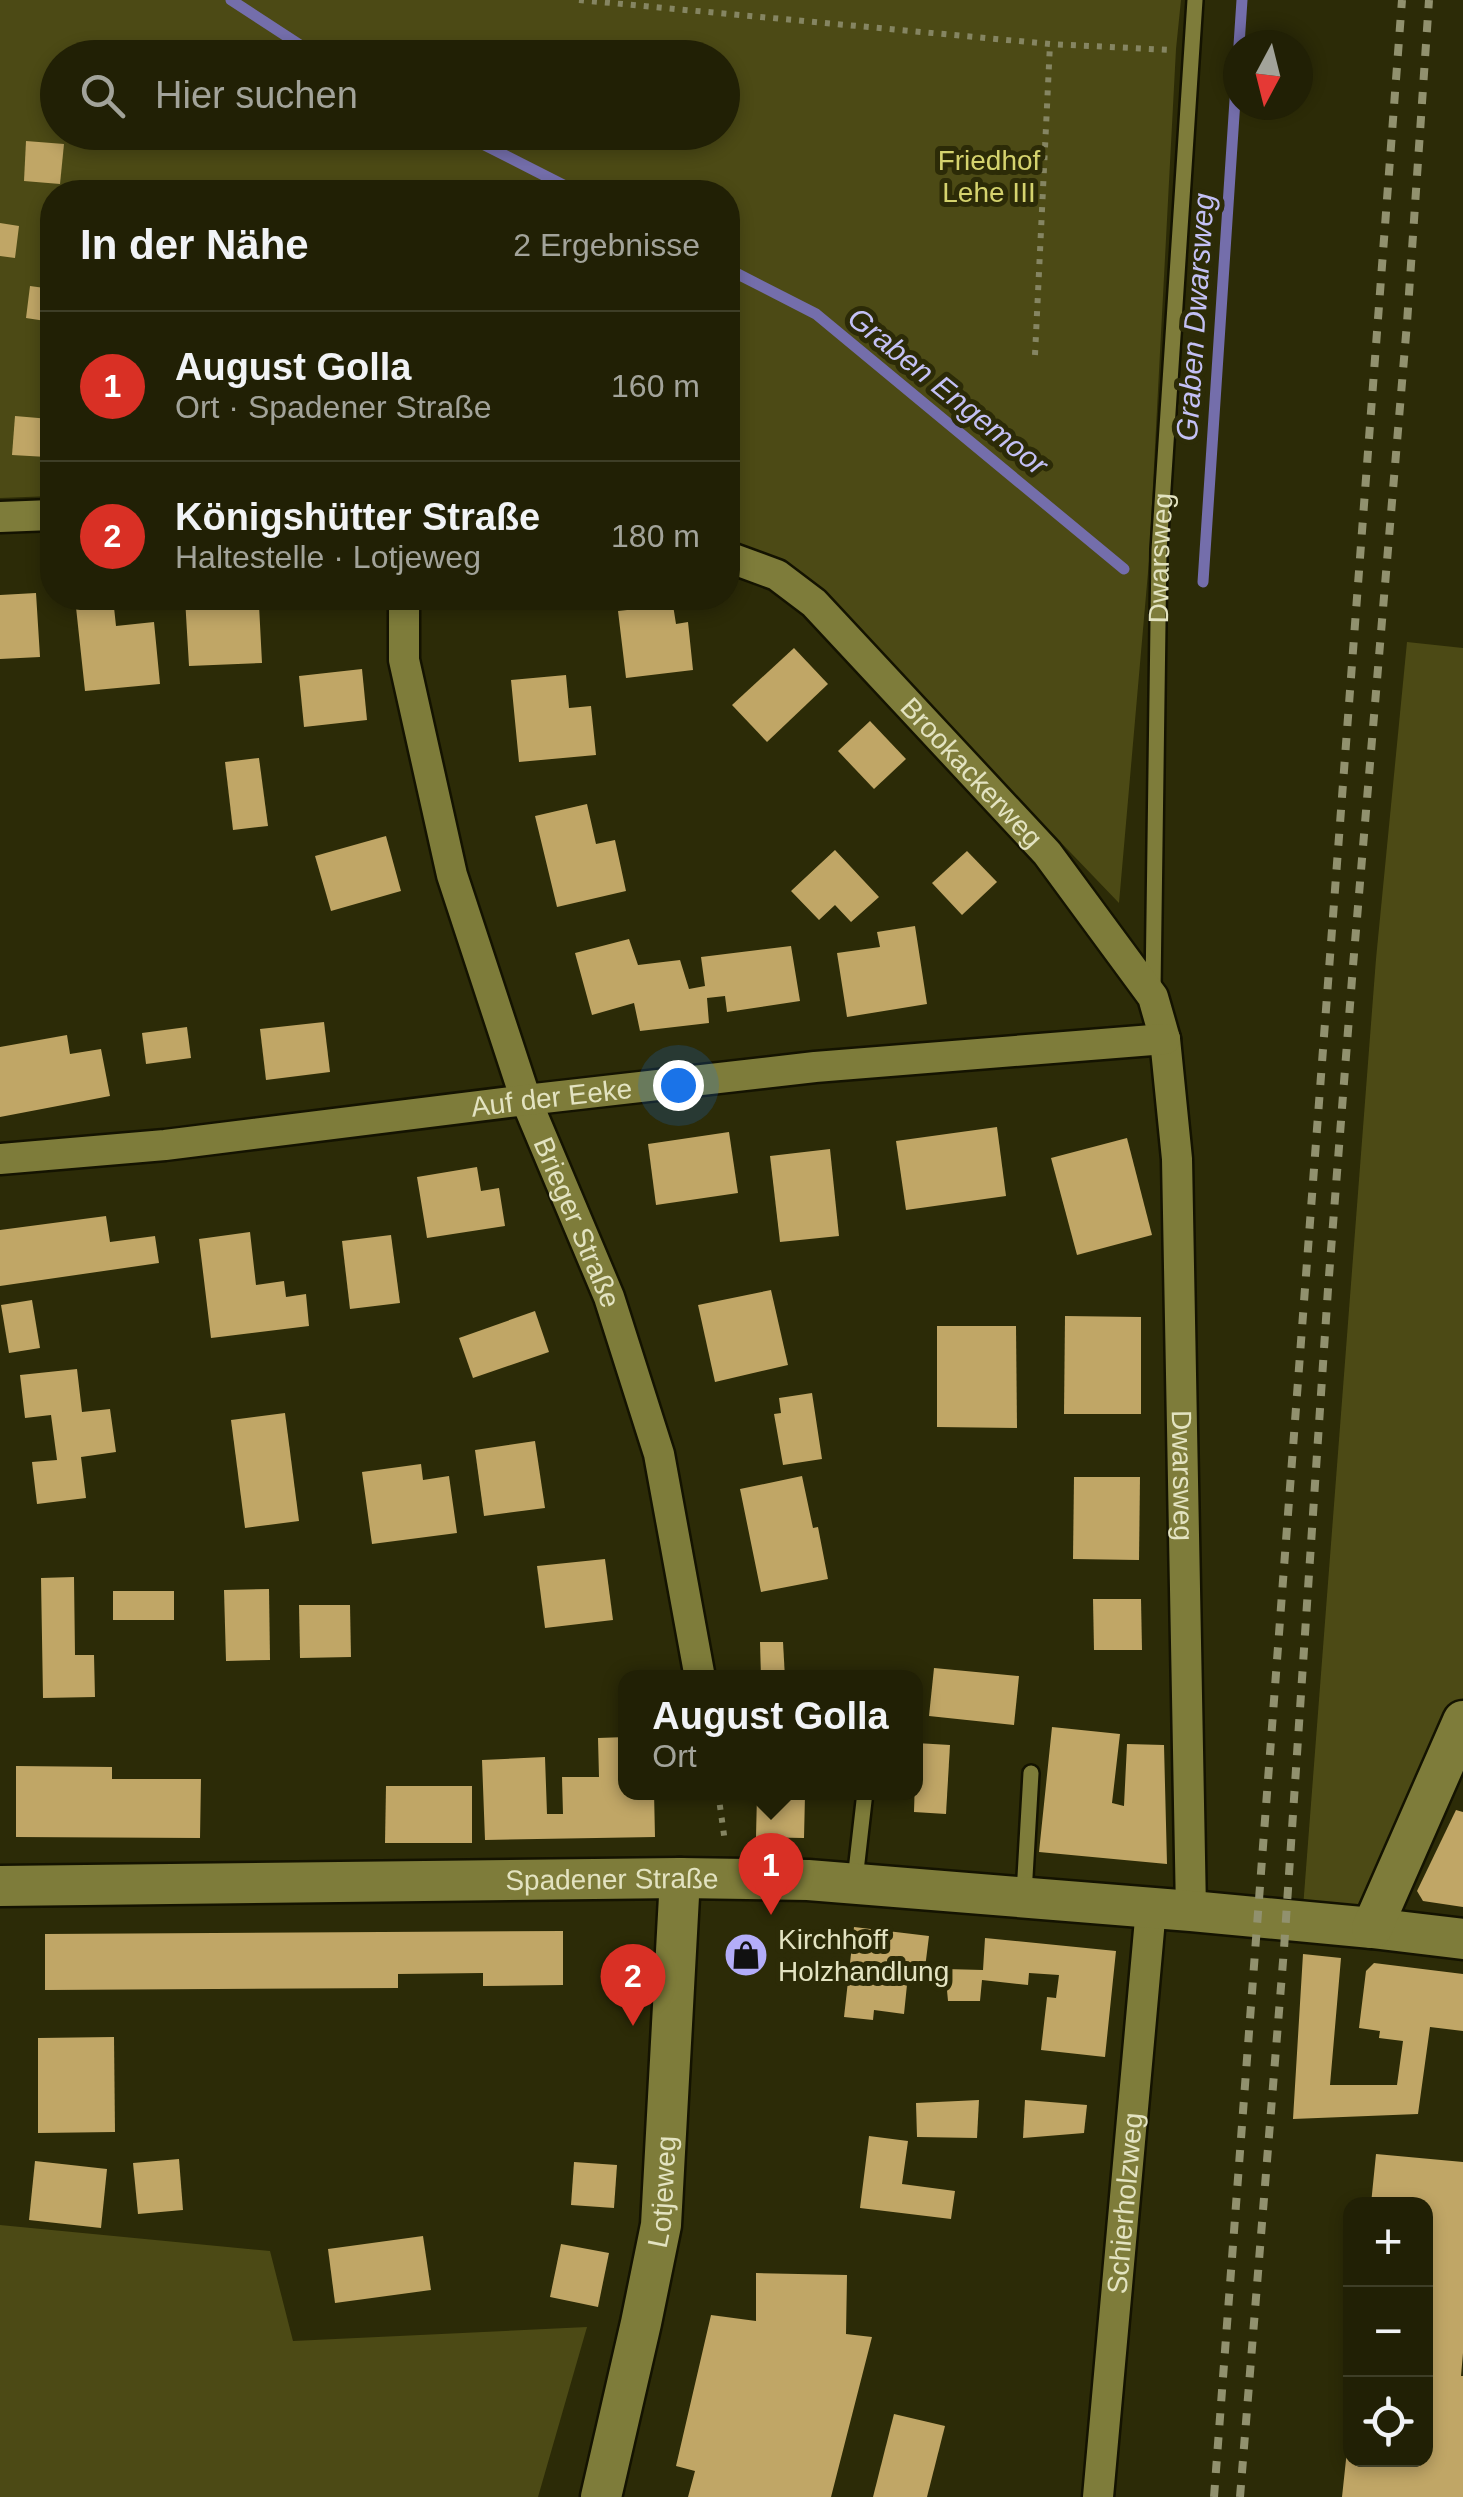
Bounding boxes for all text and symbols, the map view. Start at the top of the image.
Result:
north arrow [1223,30,1313,120]
search box [40,40,740,150]
icon: search [75,68,130,123]
text: Hier suchen [155,74,358,116]
park label: Friedhof Lehe III [938,145,1041,208]
water label: Graben Dwarsweg [1170,192,1220,442]
text: In der Nähe [80,221,309,268]
text: 2 Ergebnisse [513,227,700,263]
water label: Graben Engemoor [842,301,1055,482]
text: August Golla [175,346,411,388]
text: 1 [104,368,121,404]
text: 160 m [611,368,700,404]
text: Ort · Spadener Straße [175,389,492,425]
street label: Dwarsweg [1143,492,1178,624]
text: Königshütter Straße [175,496,540,538]
text: 2 [104,518,121,554]
text: 180 m [611,518,700,554]
text: Haltestelle · Lotjeweg [175,539,481,575]
street label: Brookackerweg [895,691,1049,853]
your location [653,1060,704,1111]
street label: Auf der Eeke [469,1073,634,1122]
street label: Brieger Straße [528,1132,627,1311]
street label: Dwarsweg [1166,1410,1200,1541]
popup [618,1670,923,1800]
text: August Golla [652,1695,889,1737]
text: Ort [652,1738,697,1774]
pin: 1 [738,1832,804,1915]
street label: Spadener Straße [505,1862,719,1896]
place label: Kirchhoff Holzhandlung [778,1924,949,1987]
shop icon: Kirchhoff Holzhandlung [723,1932,769,1978]
pin: 2 [600,1944,666,2026]
street label: Schierholzweg [1101,2111,1148,2295]
street label: Lotjeweg [641,2135,681,2250]
map controls [1343,2197,1433,2467]
button: + [1343,2197,1433,2287]
button: − [1343,2287,1433,2377]
button: locate [1343,2377,1433,2467]

